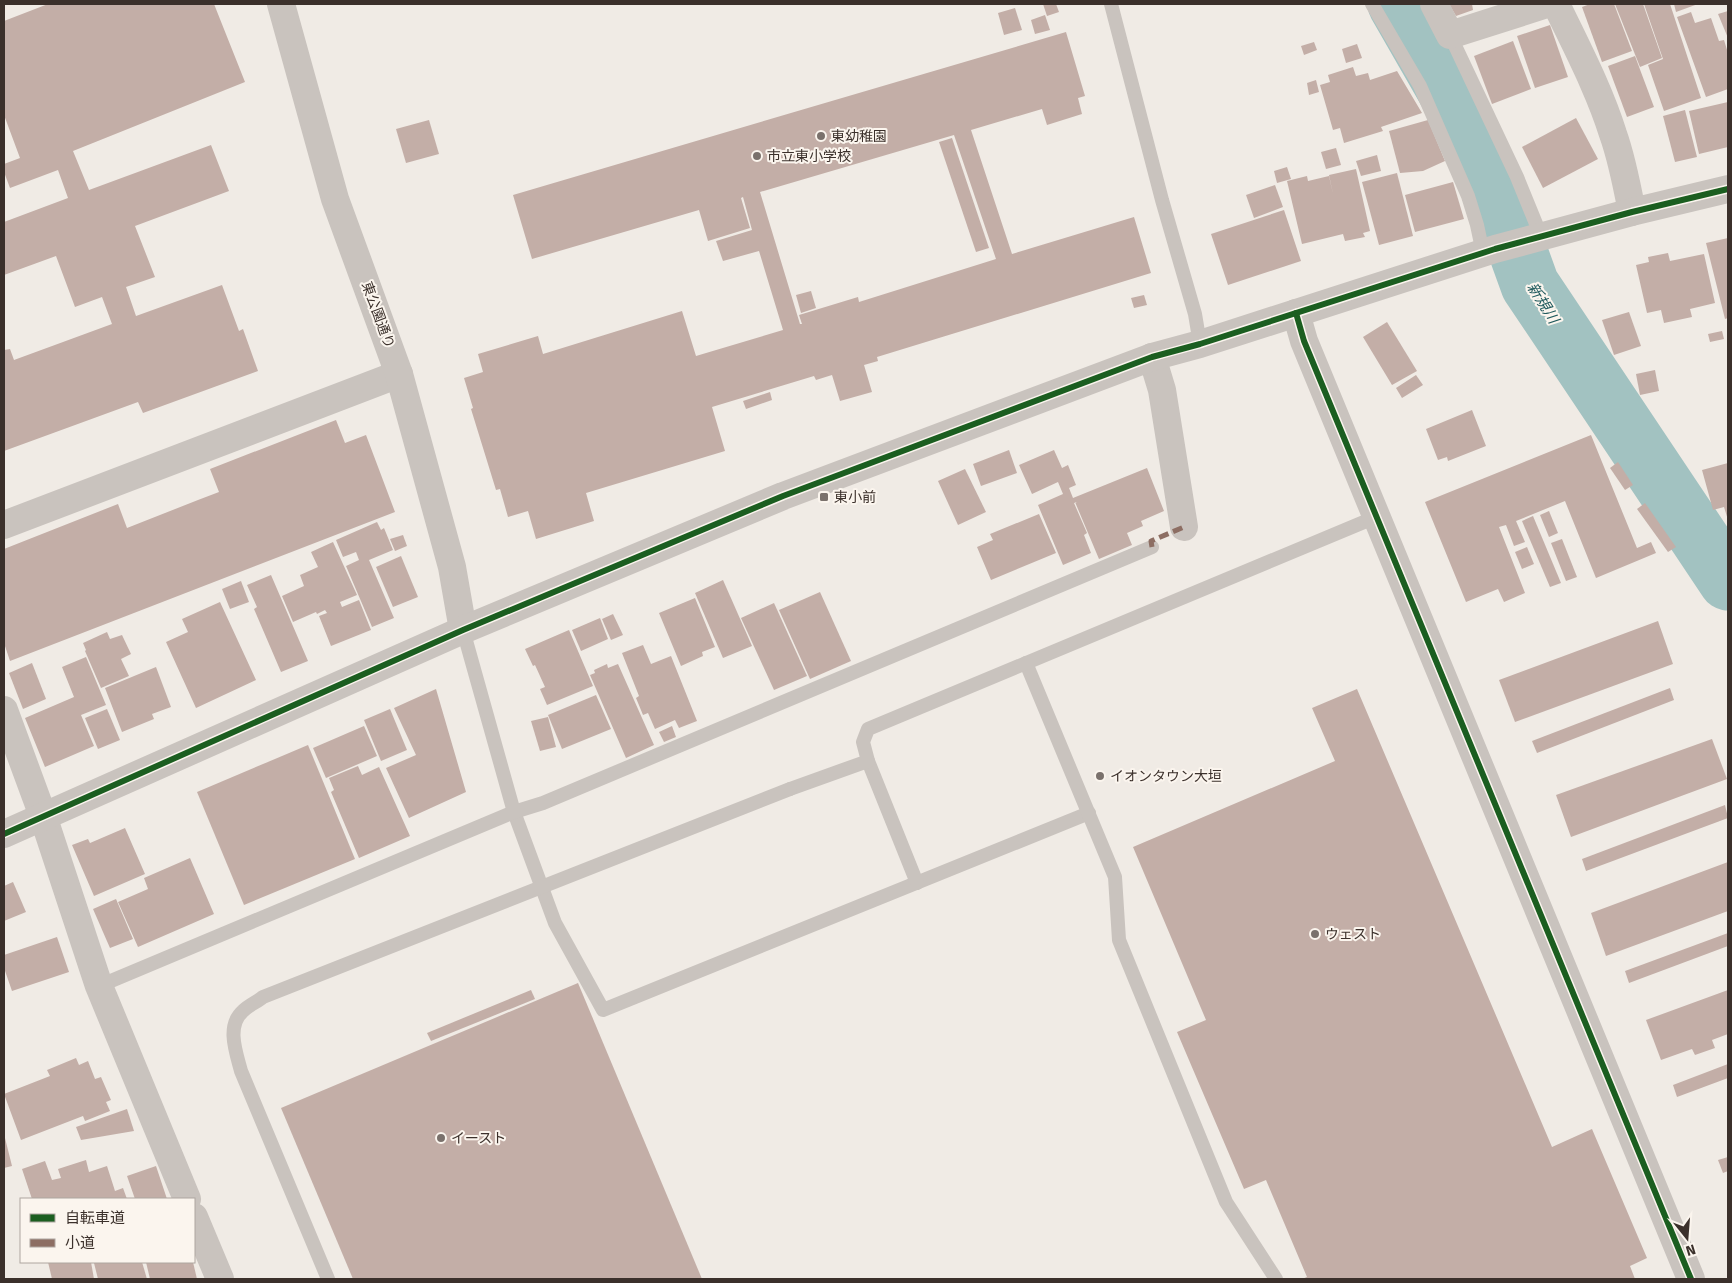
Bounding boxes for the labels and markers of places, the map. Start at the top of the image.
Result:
place label: 東幼稚園 [831,128,887,145]
marker: 東幼稚園 [815,130,827,142]
place label: 市立東小学校 [767,148,851,165]
marker: 市立東小学校 [751,150,763,162]
place label: 東小前 [834,489,876,506]
marker: 東小前 [818,491,830,503]
place label: イオンタウン大垣 [1110,768,1222,785]
marker: イオンタウン大垣 [1094,770,1106,782]
place label: ウェスト [1325,926,1381,943]
marker: ウェスト [1309,928,1321,940]
place label: イースト [451,1130,506,1147]
marker: イースト [435,1132,447,1144]

